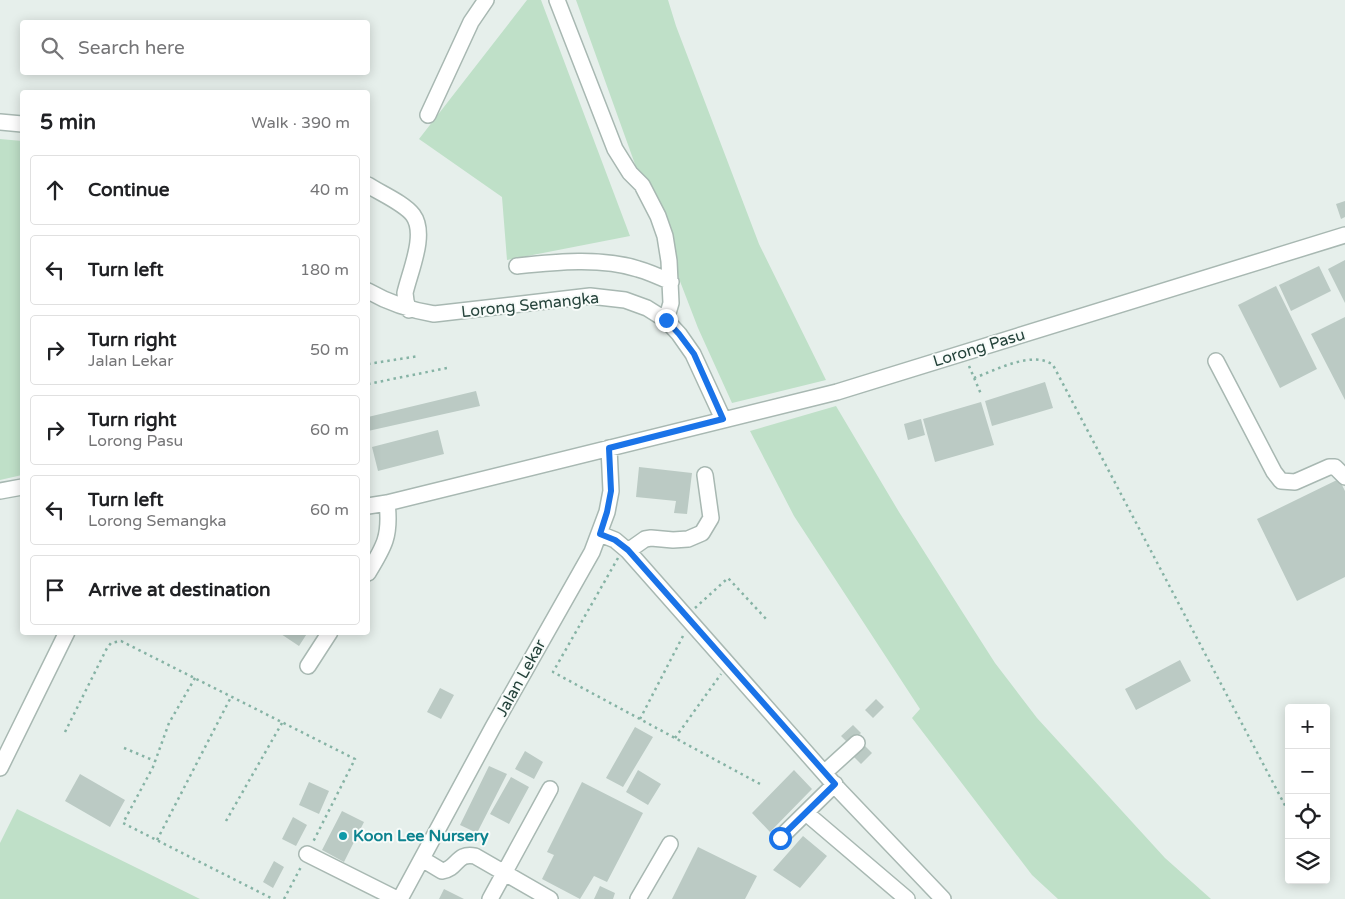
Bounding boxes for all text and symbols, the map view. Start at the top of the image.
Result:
search box [20,20,370,75]
icon: search [38,34,66,62]
text: Search here [78,37,185,59]
text: 5 min [40,110,96,135]
text: Walk · 390 m [251,113,350,133]
icon: ahead [41,176,69,204]
text: Continue [88,179,170,201]
text: 40 m [310,180,349,200]
icon: left [41,256,69,284]
text: Turn left [88,259,164,281]
text: 180 m [300,260,349,280]
street label: Lorong Semangka [460,288,600,322]
route end [655,309,678,332]
street label: Lorong Pasu [931,325,1027,371]
text: Turn right [88,329,176,351]
icon: right [41,336,69,364]
text: 50 m [310,340,349,360]
text: Jalan Lekar [88,351,173,371]
text: Turn right [88,409,176,431]
icon: right [41,416,69,444]
text: 60 m [310,420,349,440]
text: Lorong Pasu [88,431,183,451]
text: Turn left [88,489,164,511]
icon: left [41,496,69,524]
text: 60 m [310,500,349,520]
text: Lorong Semangka [88,511,227,531]
icon: arrive [41,576,69,604]
text: Arrive at destination [88,579,271,601]
street label: Jalan Lekar [492,635,551,720]
map controls [1285,704,1330,884]
button: + [1285,704,1330,749]
button: − [1285,749,1330,794]
button: locate [1285,794,1330,839]
place label: Koon Lee Nursery [353,826,489,846]
route start [769,827,792,850]
marker: Koon Lee Nursery [337,830,349,842]
button: layers [1285,839,1330,884]

